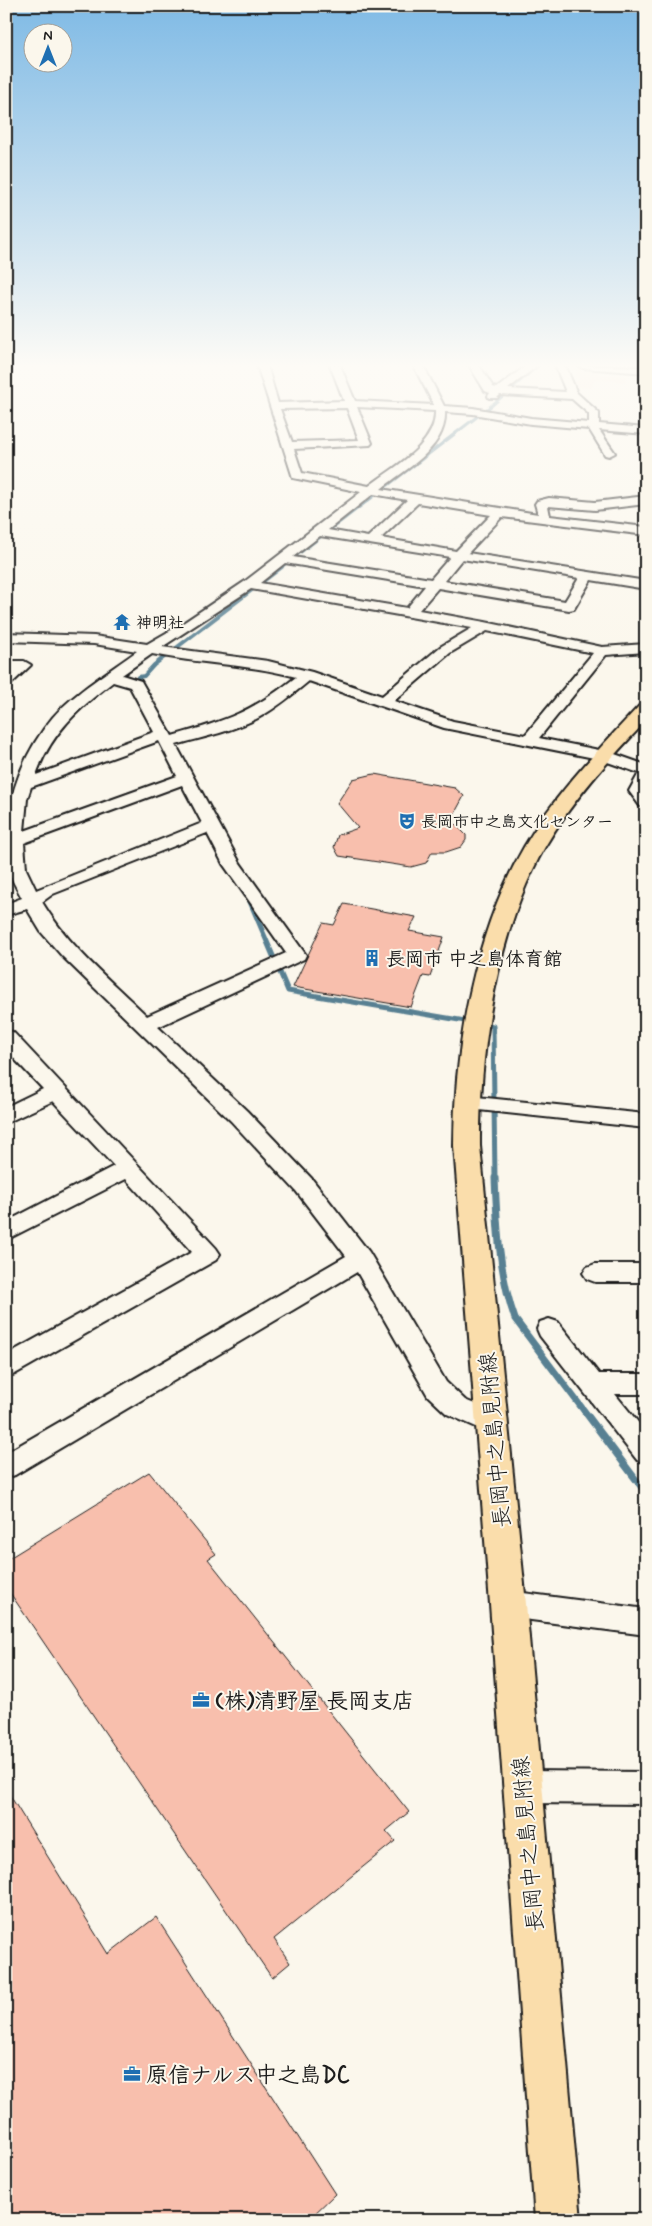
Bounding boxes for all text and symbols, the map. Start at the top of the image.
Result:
north arrow [22,22,72,72]
text: N [43,27,53,45]
temple icon: 神明社 [112,612,132,632]
place label: 神明社 [136,613,184,634]
theatre icon: 長岡市中之島文化センター [397,811,417,831]
place label: 長岡市中之島文化センター [421,812,613,833]
place label: 長岡市 中之島体育館 [386,947,562,972]
building icon: 長岡市 中之島体育館 [362,948,382,968]
street label: 長岡中之島見附線 [474,1351,518,1529]
place label: (株)清野屋 長岡支店 [215,1688,414,1716]
office icon: (株)清野屋 長岡支店 [191,1690,211,1710]
street label: 長岡中之島見附線 [507,1755,551,1933]
place label: 原信ナルス中之島DC [146,2062,350,2090]
office icon: 原信ナルス中之島DC [122,2064,142,2084]

